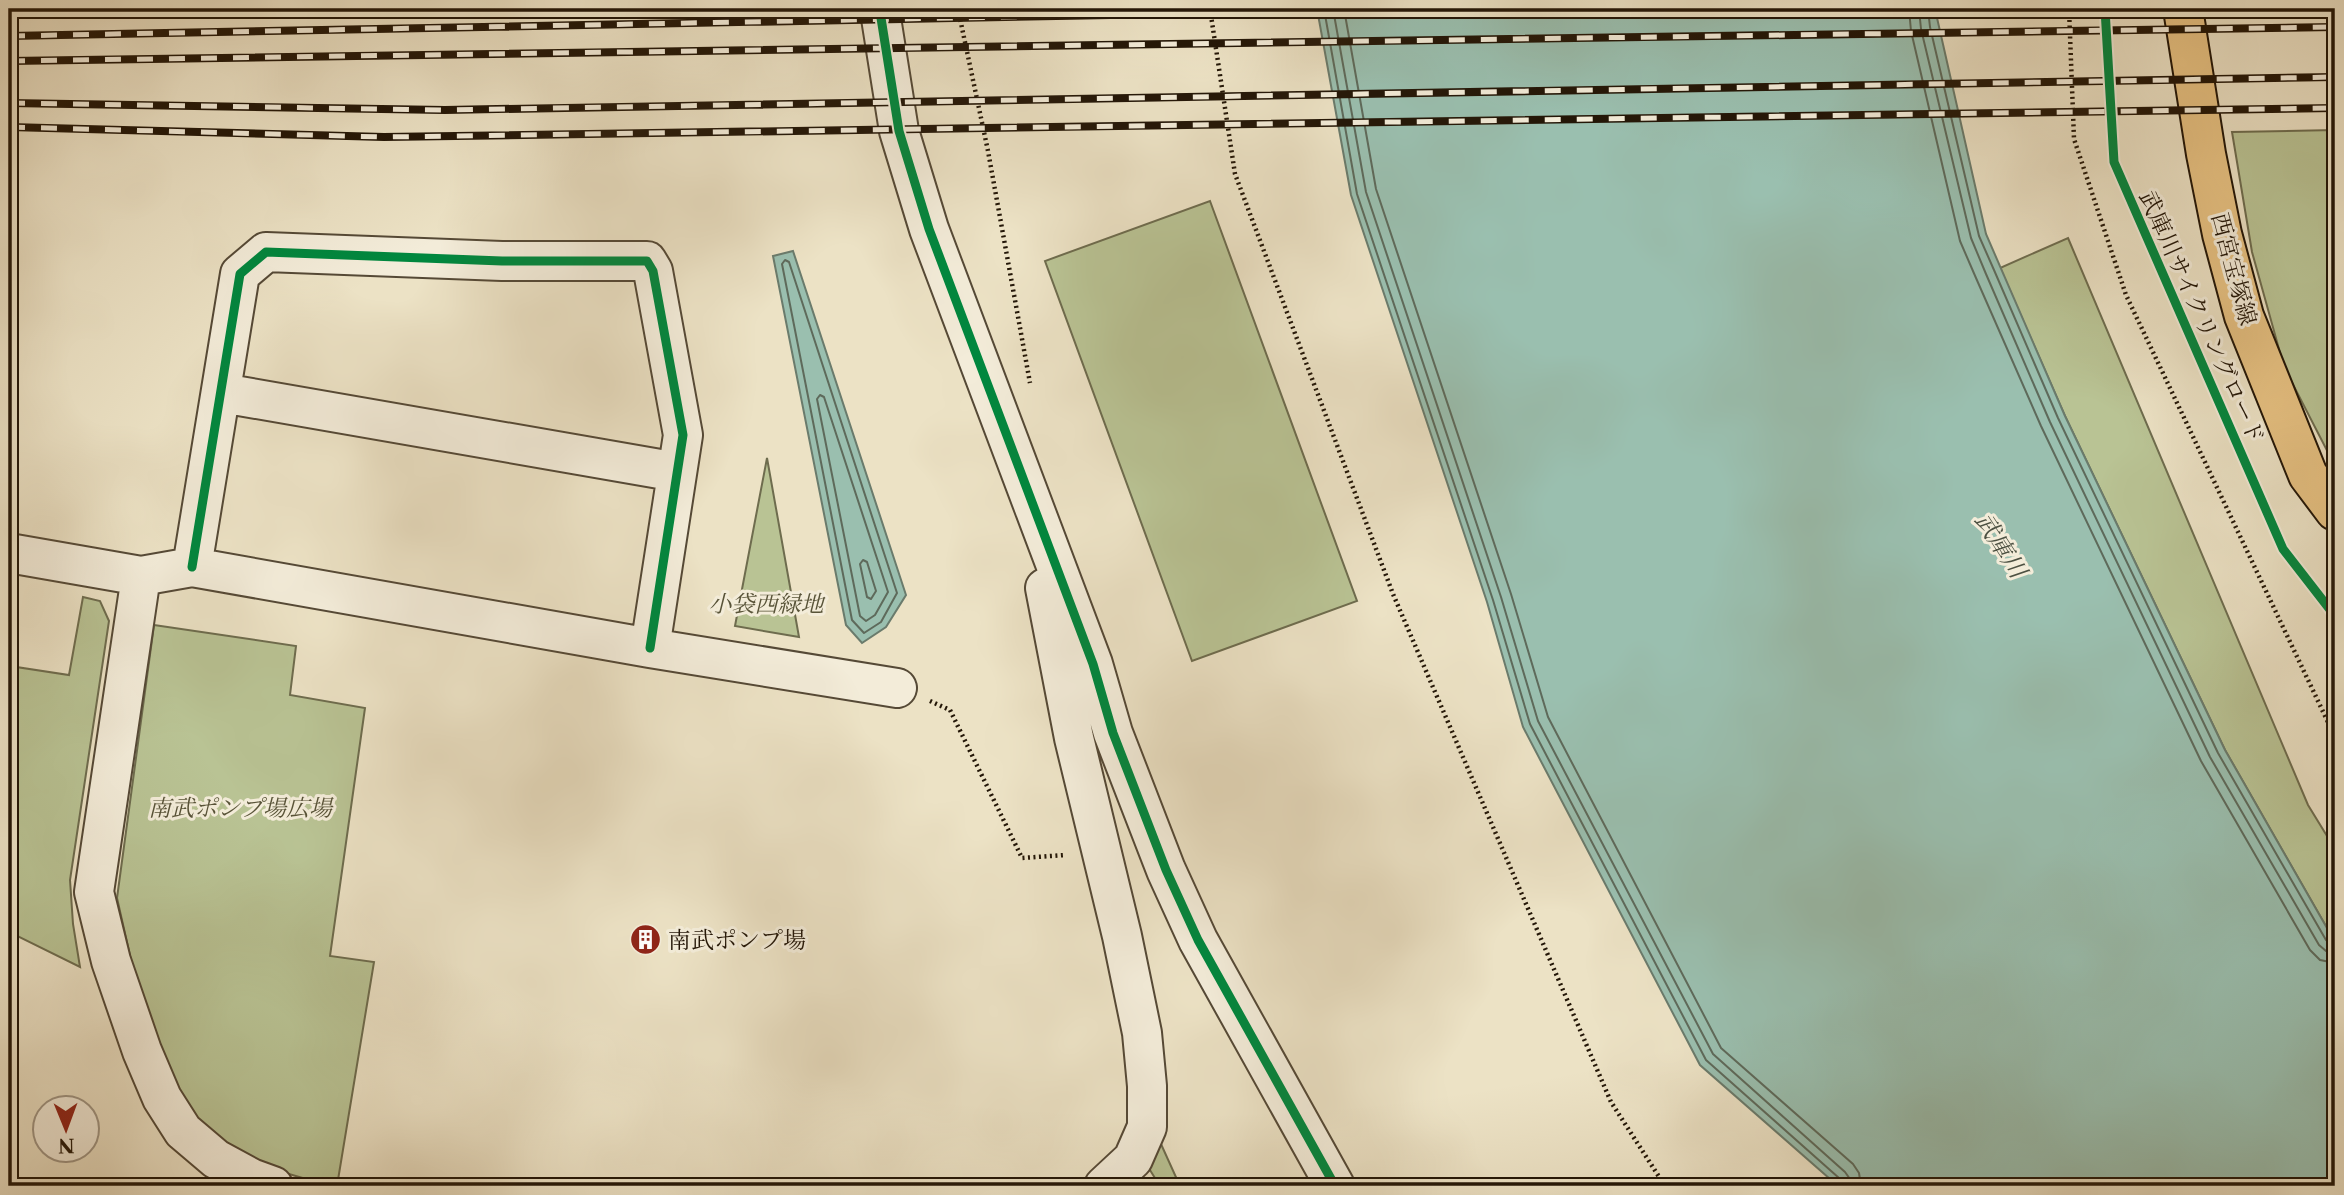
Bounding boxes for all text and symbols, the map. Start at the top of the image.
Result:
street label: 武庫川サイクリングロード [2134,186,2270,448]
street label: 西宮宝塚線 [2206,210,2262,328]
water label: 武庫川 [1969,507,2034,586]
park label: 小袋西緑地 [709,590,827,618]
park label: 南武ポンプ場広場 [148,794,334,822]
building icon: 南武ポンプ場 [628,923,662,957]
place label: 南武ポンプ場 [668,926,806,954]
north arrow [32,1094,102,1164]
text: N [58,1134,75,1157]

